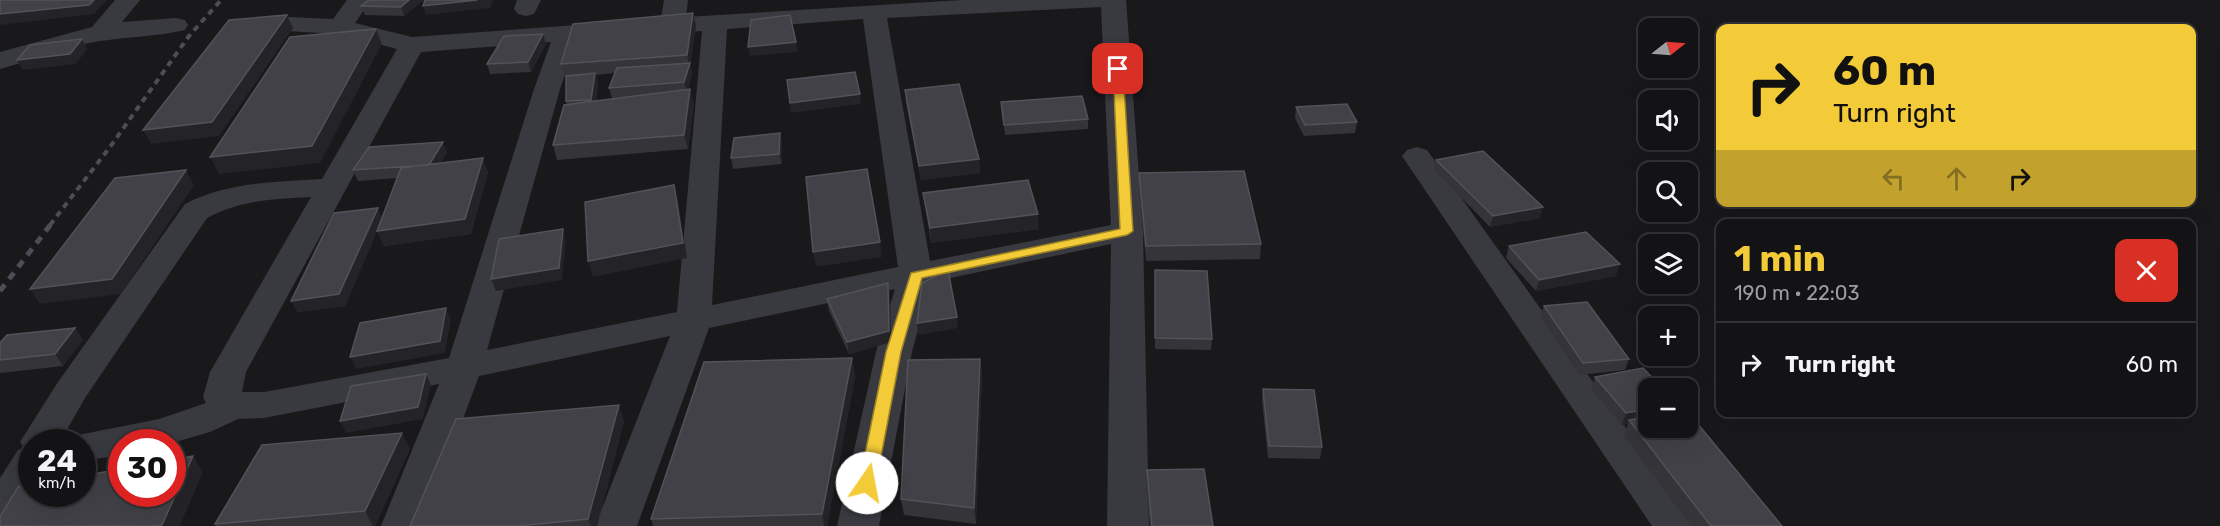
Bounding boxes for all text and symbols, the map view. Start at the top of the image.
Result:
north arrow [1638,18,1698,78]
map controls [1638,18,1698,438]
pin [1092,43,1143,94]
text: 60 m [1833,46,1936,96]
icon: right [1734,48,1812,126]
icon: arrive [1101,52,1134,85]
button: sound [1638,90,1698,150]
text: Turn right [1833,97,1956,129]
button: search [1638,162,1698,222]
icon: left [1877,162,1910,195]
icon: ahead [1940,162,1973,195]
icon: right [2003,162,2036,195]
button: layers [1638,234,1698,294]
text: 1 min [1734,237,1826,280]
button: close [2115,239,2178,302]
text: 190 m · 22:03 [1734,281,1860,305]
button: + [1638,306,1698,366]
icon: right [1734,348,1767,381]
text: Turn right [1785,351,1895,378]
text: 60 m [2126,351,2178,378]
button: − [1638,378,1698,438]
speed limit sign: 30 [108,429,186,507]
text: 24 [37,443,77,479]
position arrow [835,451,899,515]
text: km/h [38,474,76,492]

